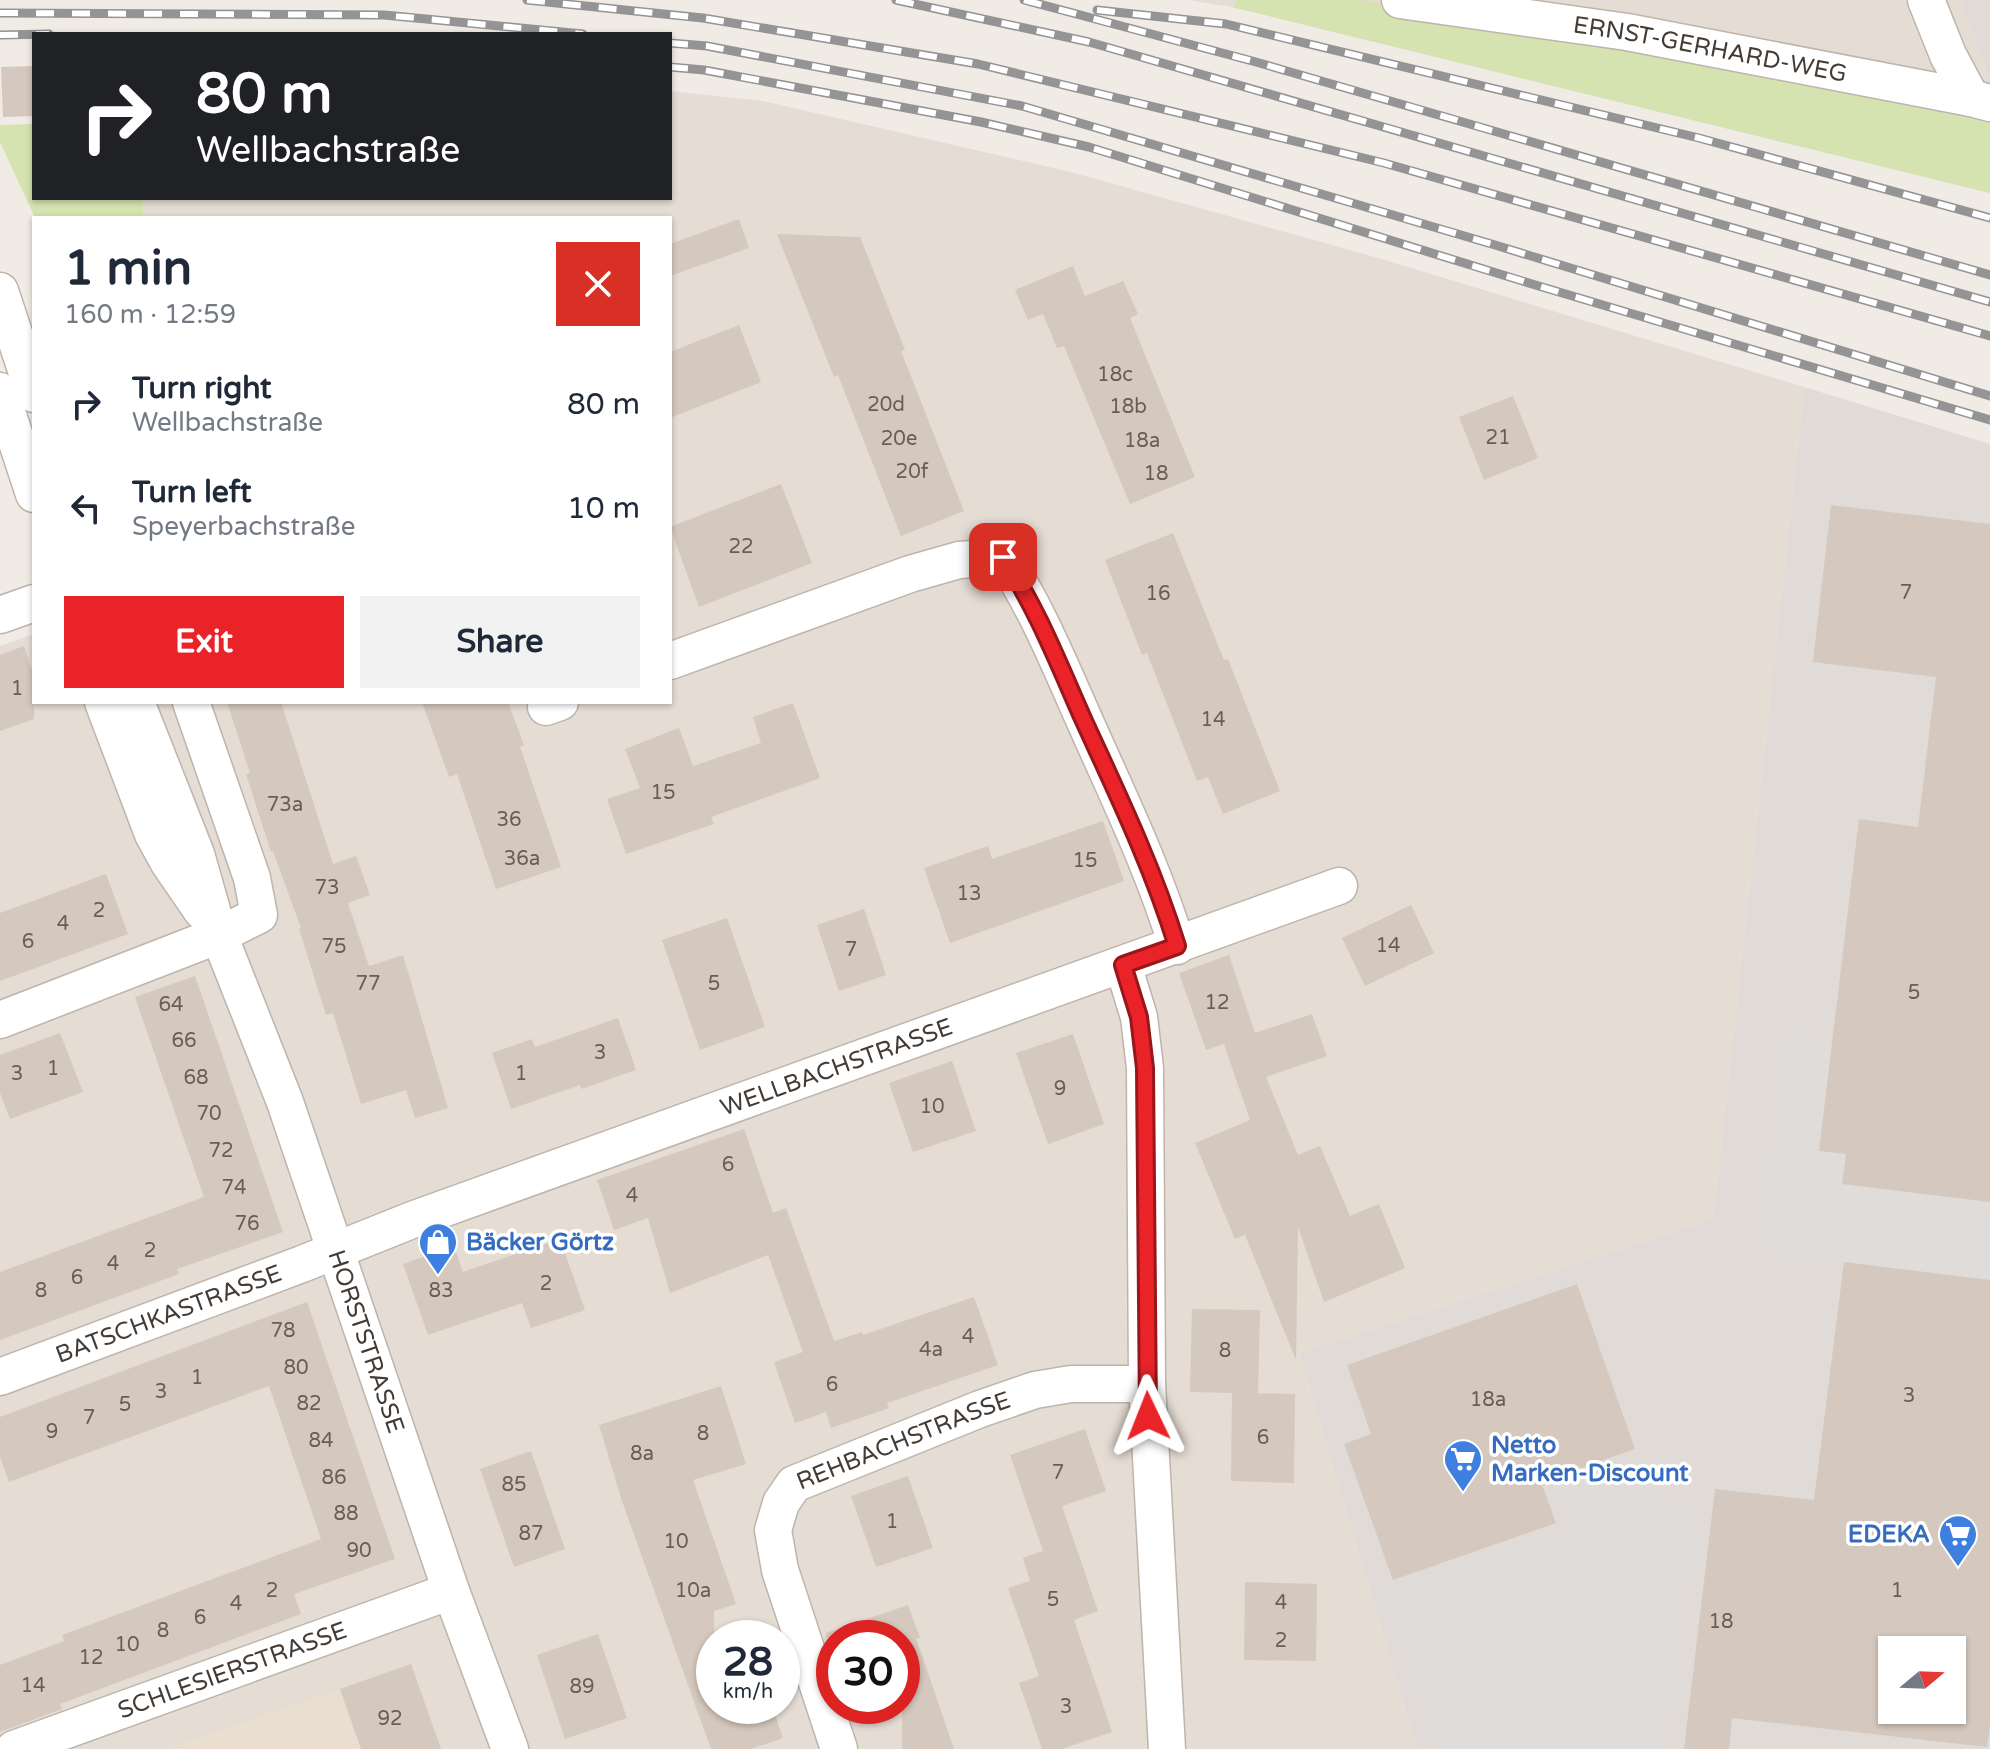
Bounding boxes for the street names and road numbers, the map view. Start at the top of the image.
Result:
street label: ERNST-GERHARD-WEG [1571,10,1849,88]
street label: WELLBACHSTRASSE [716,1012,956,1122]
street label: HORSTSTRASSE [322,1246,411,1437]
street label: BATSCHKASTRASSE [51,1258,286,1369]
street label: REHBACHSTRASSE [792,1385,1014,1496]
street label: SCHLESIERSTRASSE [114,1615,351,1725]

